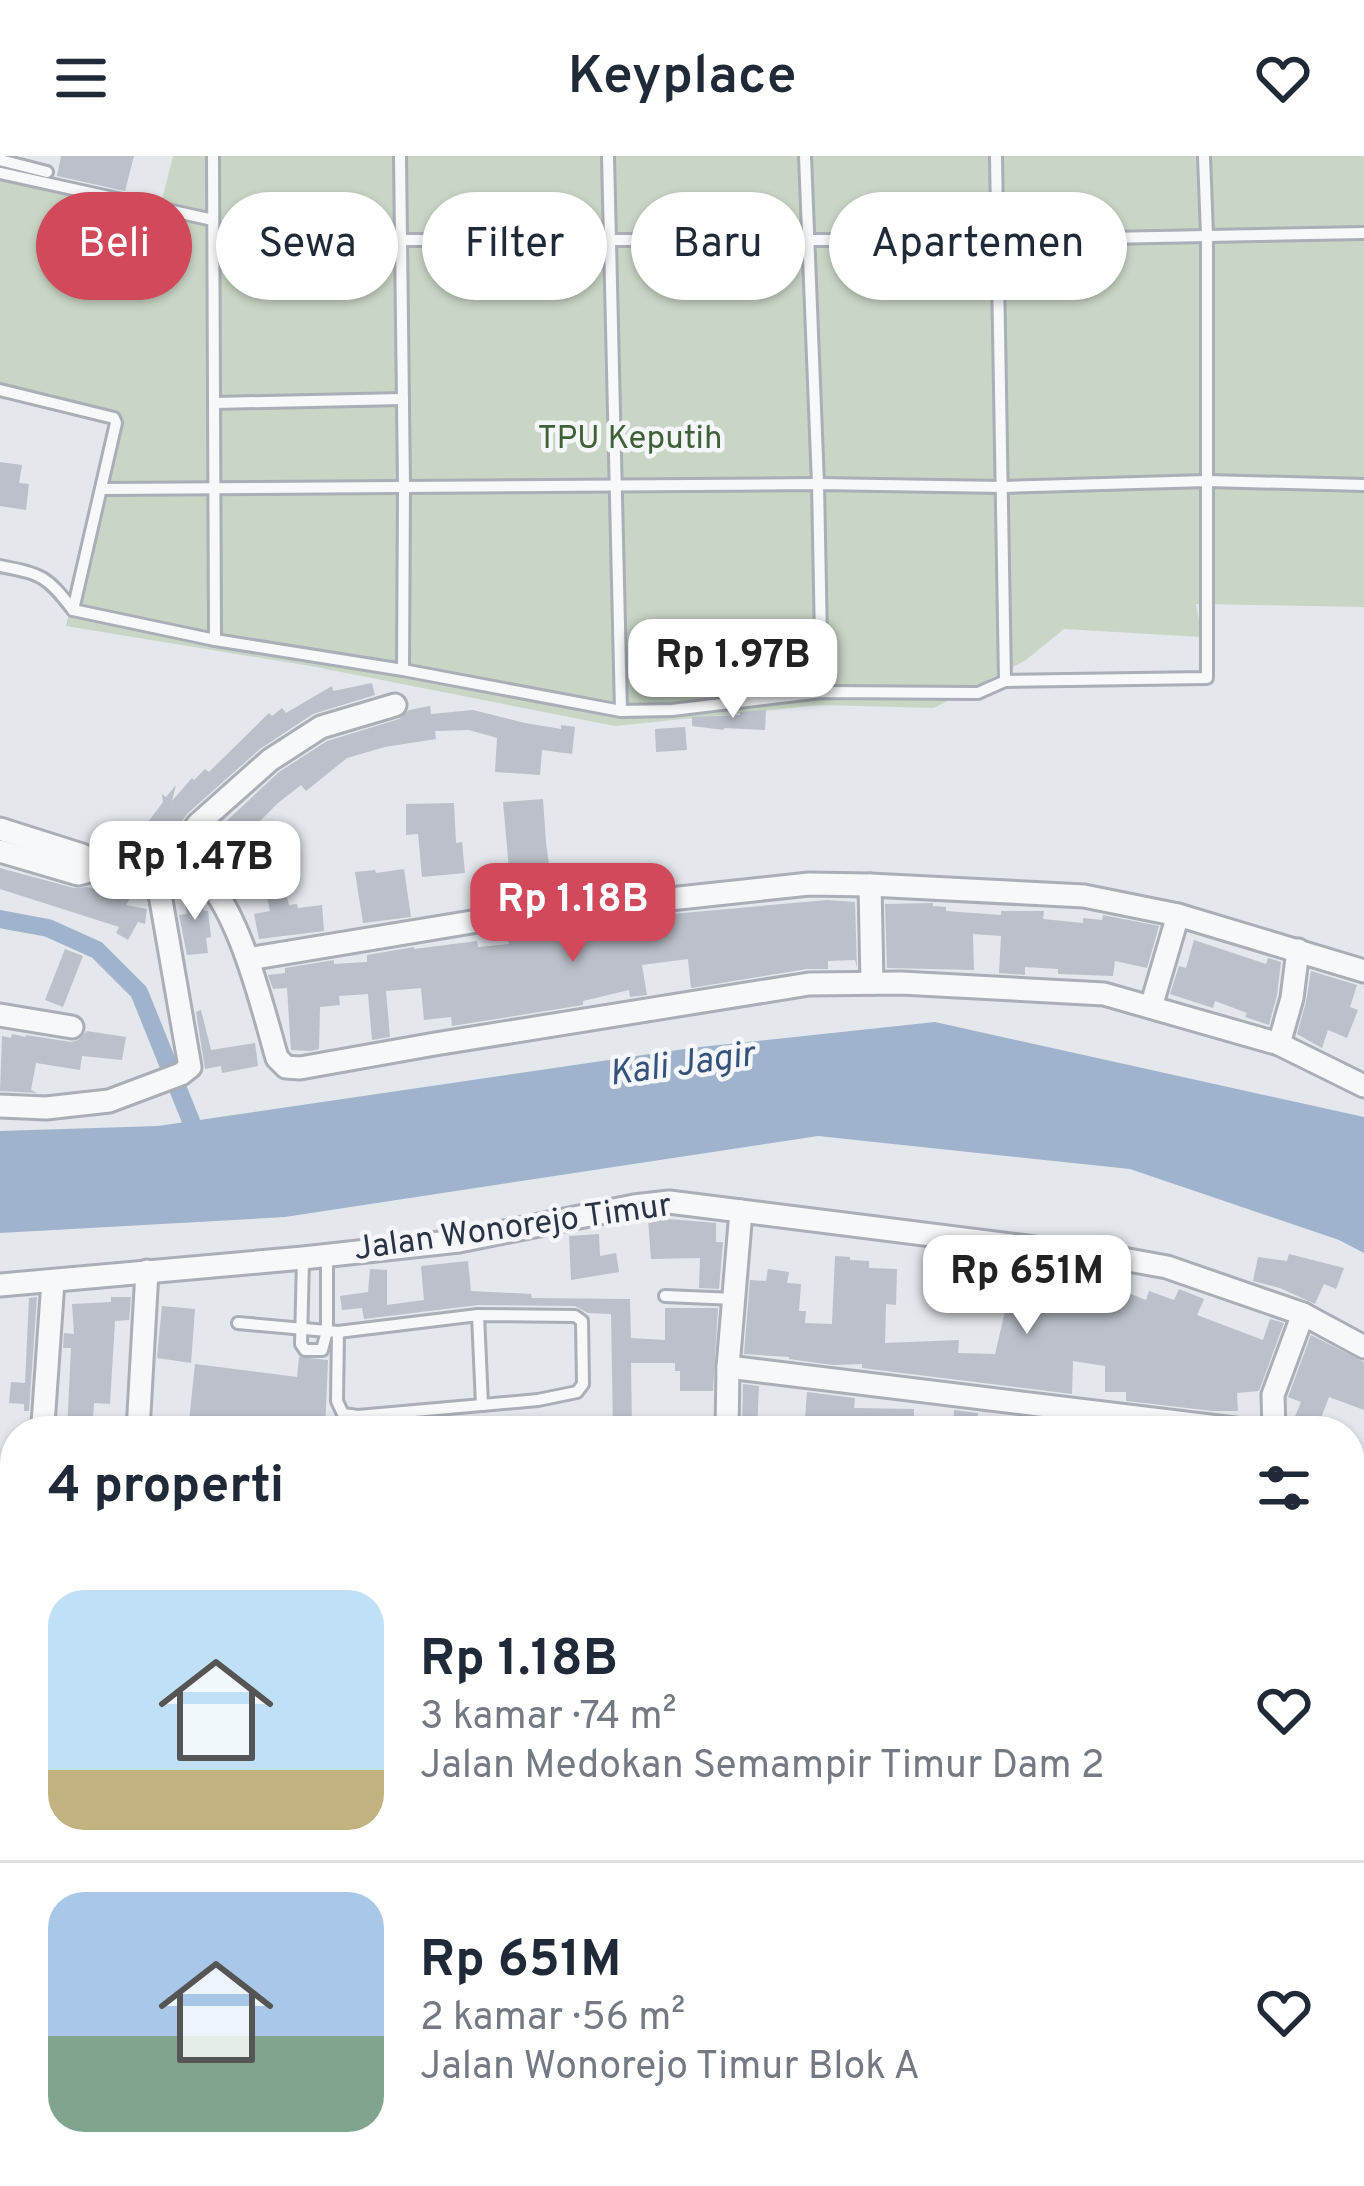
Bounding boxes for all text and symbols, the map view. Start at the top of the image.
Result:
text: Keyplace [568,44,796,113]
icon: menu [48,45,114,111]
icon: heart [1250,45,1316,111]
chip: Beli [36,192,192,300]
chip: Sewa [216,192,398,300]
chip: Filter [422,192,607,300]
chip: Baru [631,192,805,300]
chip: Apartemen [829,192,1127,300]
park label: TPU Keputih [537,419,723,461]
pin: Rp 1.97B [609,619,857,721]
text: Rp 1.97B [655,633,811,682]
pin: Rp 1.47B [71,821,319,923]
text: Rp 1.47B [116,835,274,884]
pin: Rp 1.18B [449,863,697,965]
text: Rp 1.18B [497,877,649,926]
water label: Kali Jagir [606,1033,761,1099]
street label: Jalan Wonorejo Timur [351,1186,675,1272]
pin: Rp 651M [916,1235,1138,1337]
text: Rp 651M [950,1249,1104,1298]
icon: filters [1251,1455,1317,1521]
text: 4 properti [48,1456,284,1521]
text: Rp 1.18B [420,1629,618,1694]
icon: home [144,1638,288,1782]
icon: heart [1251,1677,1317,1743]
text: 3 kamar · 74 m² [420,1694,677,1743]
text: Jalan Medokan Semampir Timur Dam 2 [420,1743,1105,1792]
text: Rp 651M [420,1930,621,1995]
icon: home [144,1940,288,2084]
icon: heart [1251,1979,1317,2045]
text: 2 kamar · 56 m² [420,1995,685,2044]
text: Jalan Wonorejo Timur Blok A [420,2044,920,2093]

